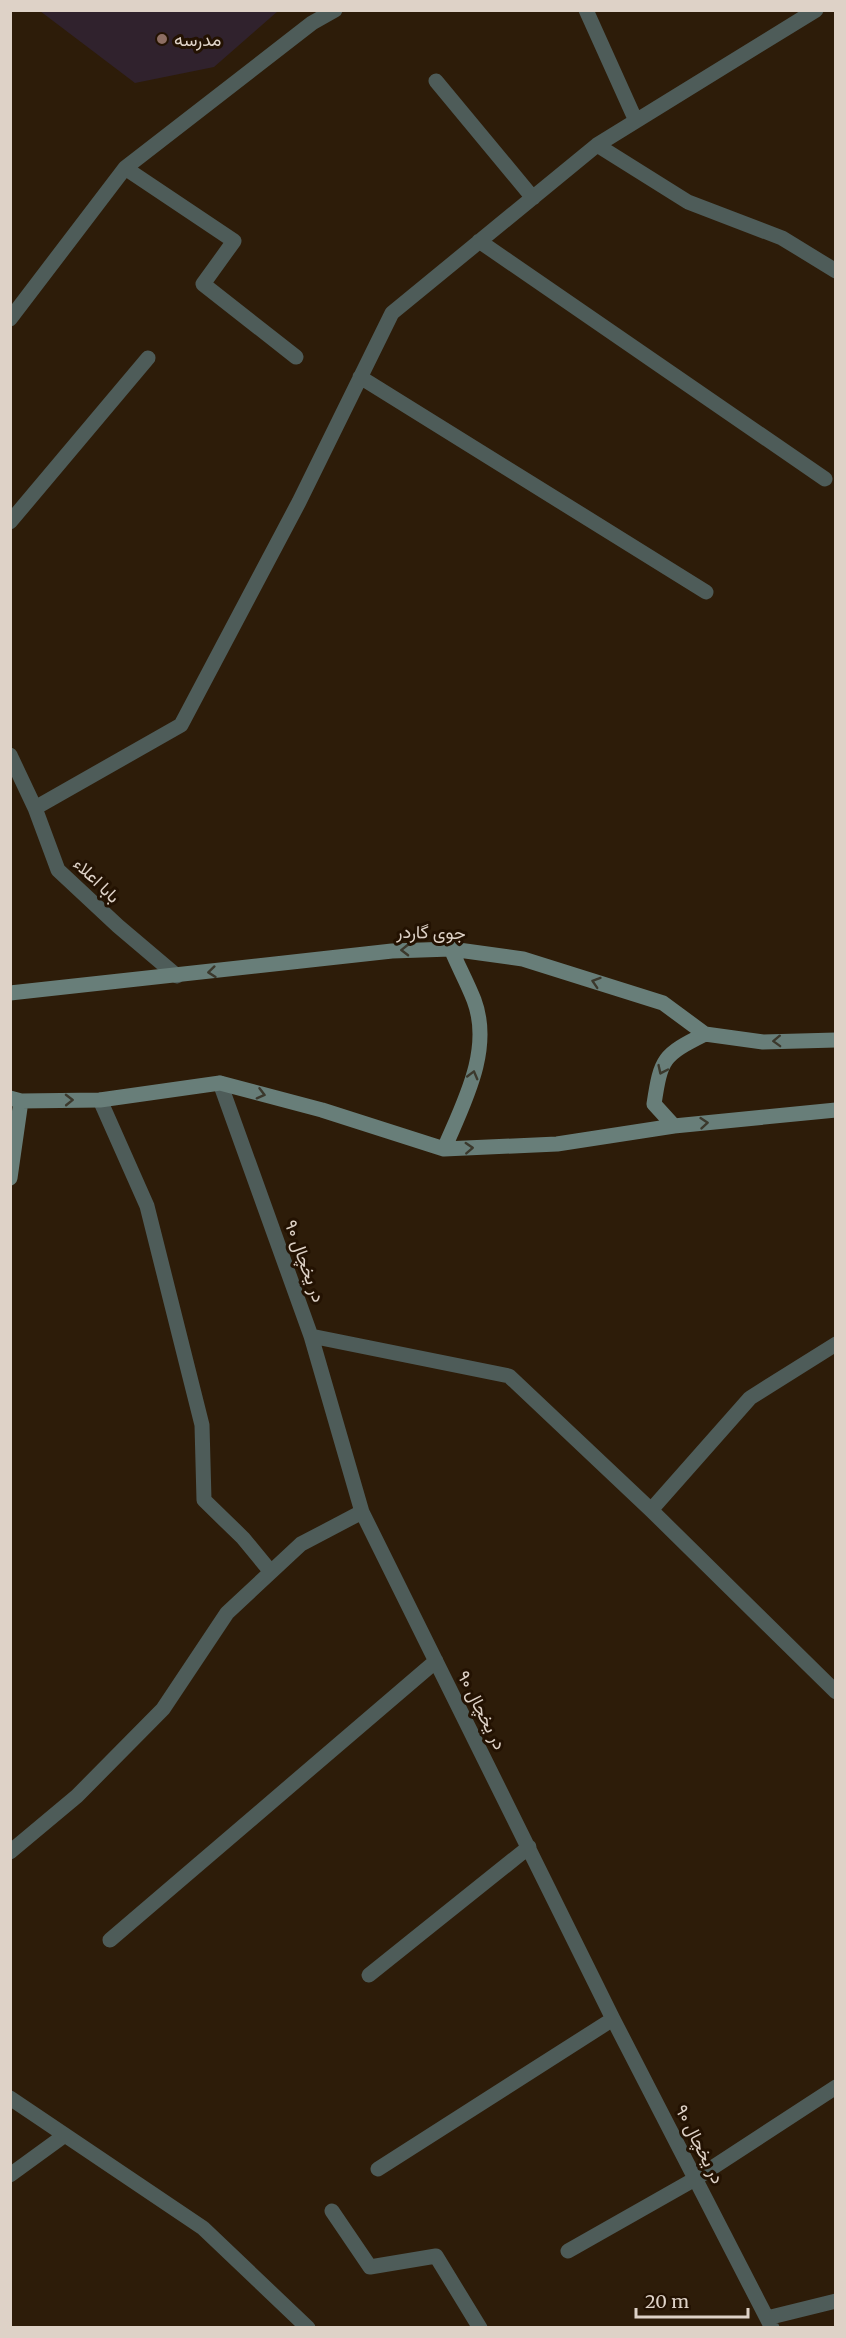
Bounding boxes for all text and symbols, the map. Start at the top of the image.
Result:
place label: مدرسه [174,28,221,51]
marker: مدرسه [155,32,169,46]
street label: بابا اعلاء [69,852,125,908]
street label: جوی گاردر [395,920,466,944]
one-way arrow [401,944,410,957]
one-way arrow [207,965,216,978]
one-way arrow [591,977,602,989]
one-way arrow [773,1035,782,1048]
one-way arrow [657,1063,669,1074]
one-way arrow [466,1071,478,1081]
one-way arrow [255,1087,266,1099]
one-way arrow [64,1094,73,1106]
one-way arrow [700,1117,709,1130]
one-way arrow [464,1142,473,1155]
street label: در یخچال ۹۰ [279,1217,331,1306]
street label: در یخچال ۹۰ [451,1666,512,1754]
street label: در یخچال ۹۰ [669,2100,730,2188]
scale bar [636,2281,748,2319]
text: 20 m [645,2290,689,2313]

